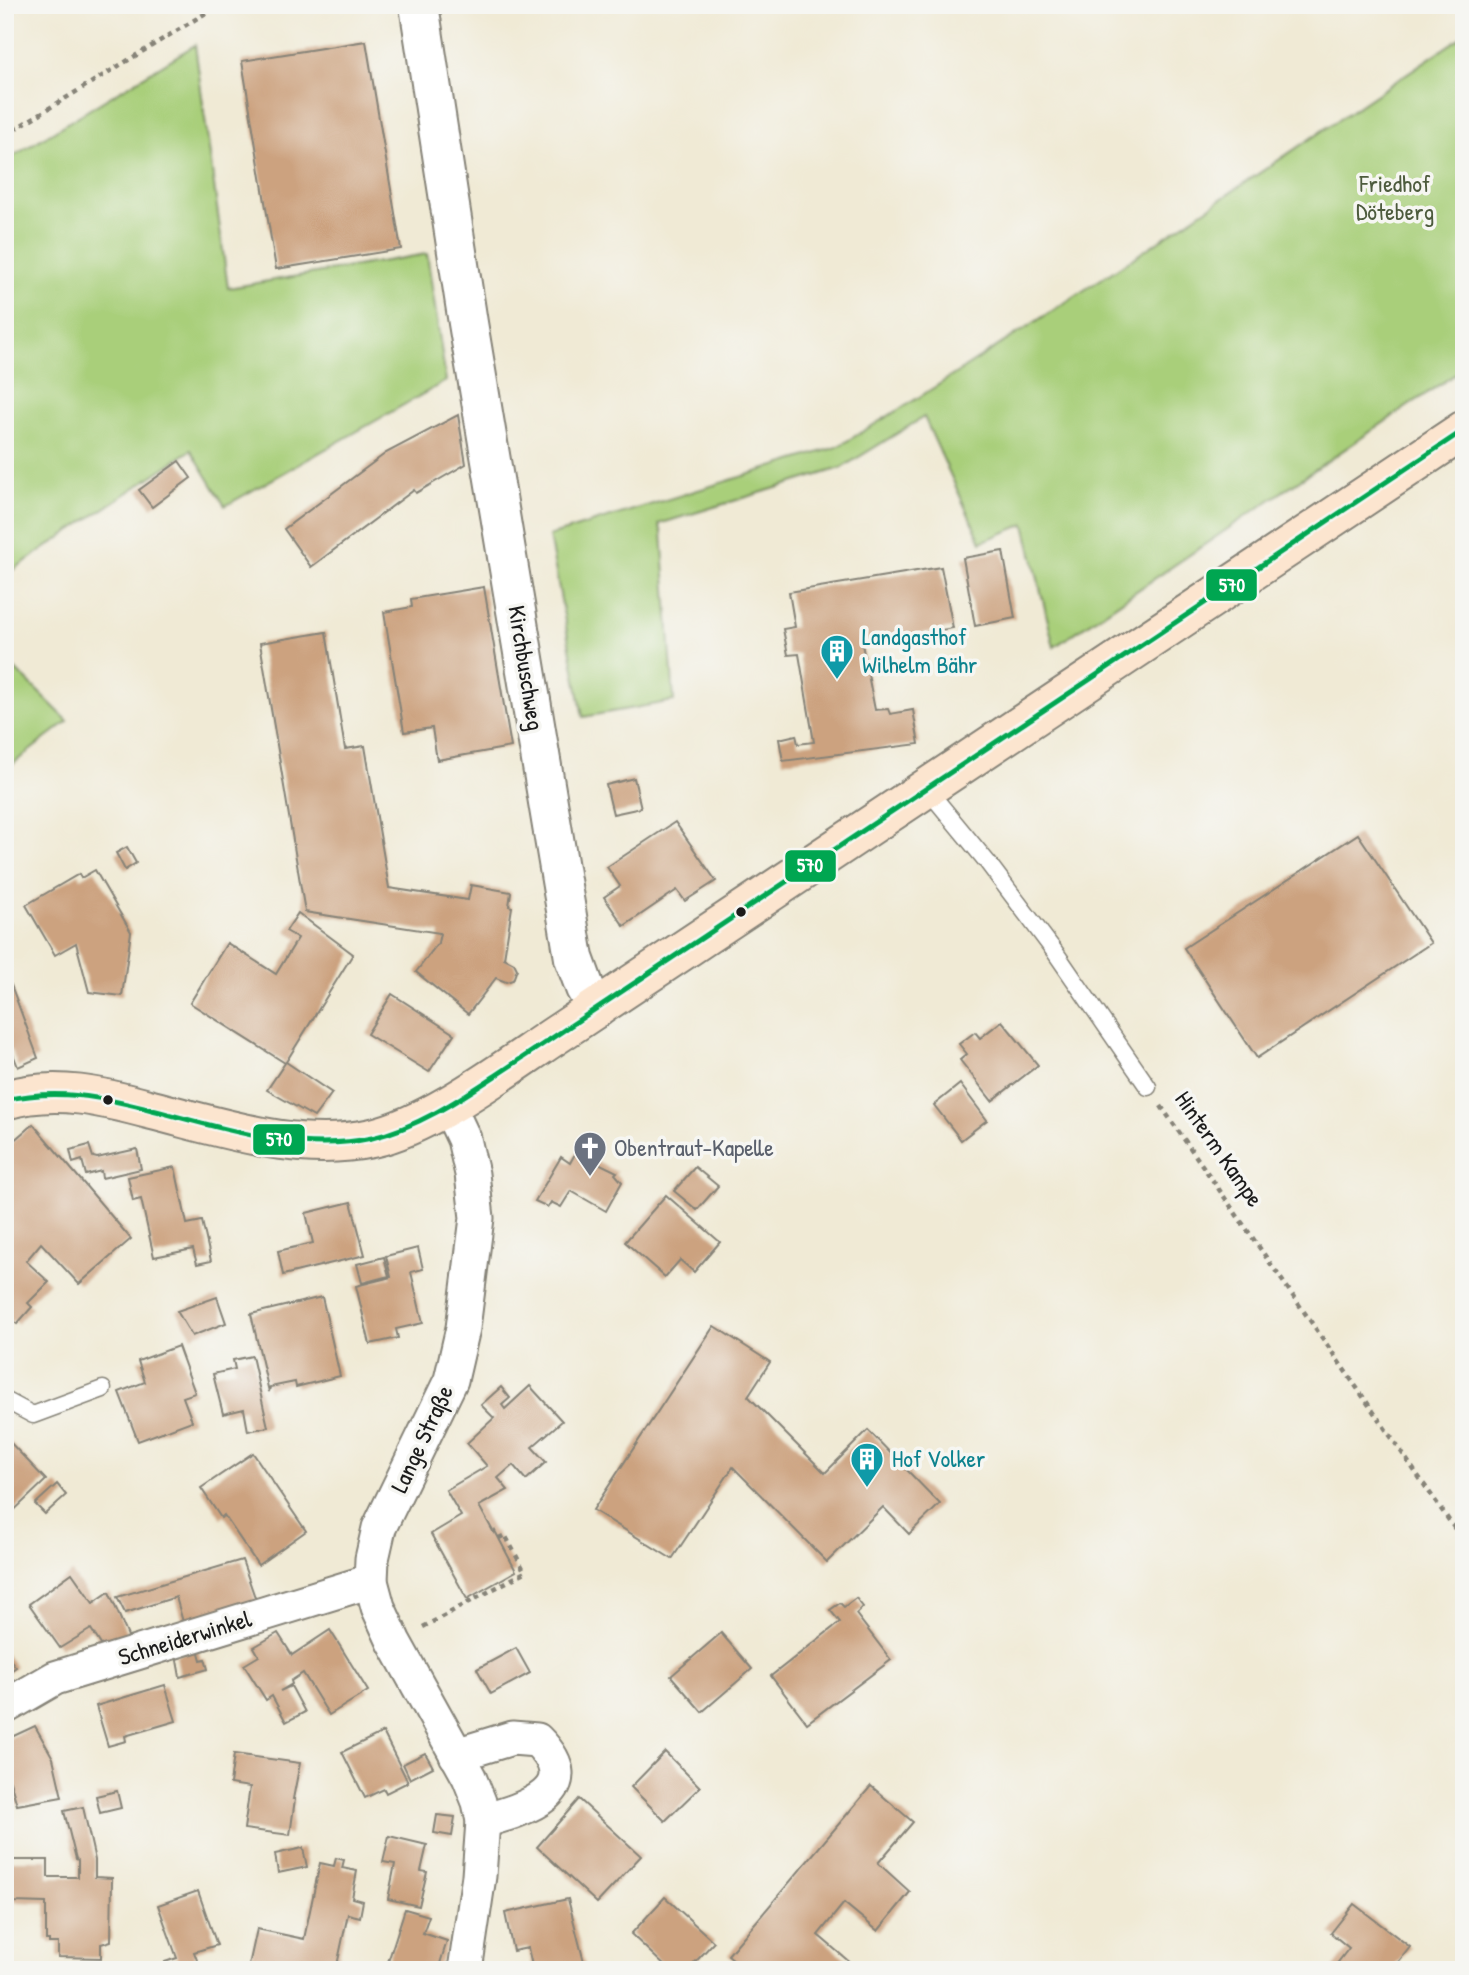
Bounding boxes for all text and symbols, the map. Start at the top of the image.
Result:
park label: Friedhof Döteberg [1356,167,1434,227]
line badge: 570 [1205,568,1258,602]
text: 570 [1219,572,1245,598]
street label: Kirchbuschweg [501,603,553,733]
place label: Landgasthof Wilhelm Bähr [862,620,977,680]
building icon: Landgasthof Wilhelm Bähr [818,632,856,681]
line badge: 570 [784,849,837,883]
text: 570 [797,852,823,878]
unlabelled marker [734,905,748,919]
street label: Hinterm Kampe [1168,1084,1272,1213]
unlabelled marker [101,1093,115,1107]
line badge: 570 [252,1123,306,1156]
text: 570 [266,1126,292,1152]
church icon: Obentraut-Kapelle [571,1129,609,1178]
place label: Obentraut-Kapelle [614,1131,774,1163]
street label: Lange Straße [382,1379,460,1498]
building icon: Hof Volker [848,1440,886,1489]
place label: Hof Volker [892,1442,985,1474]
street label: Schneiderwinkel [114,1601,256,1672]

